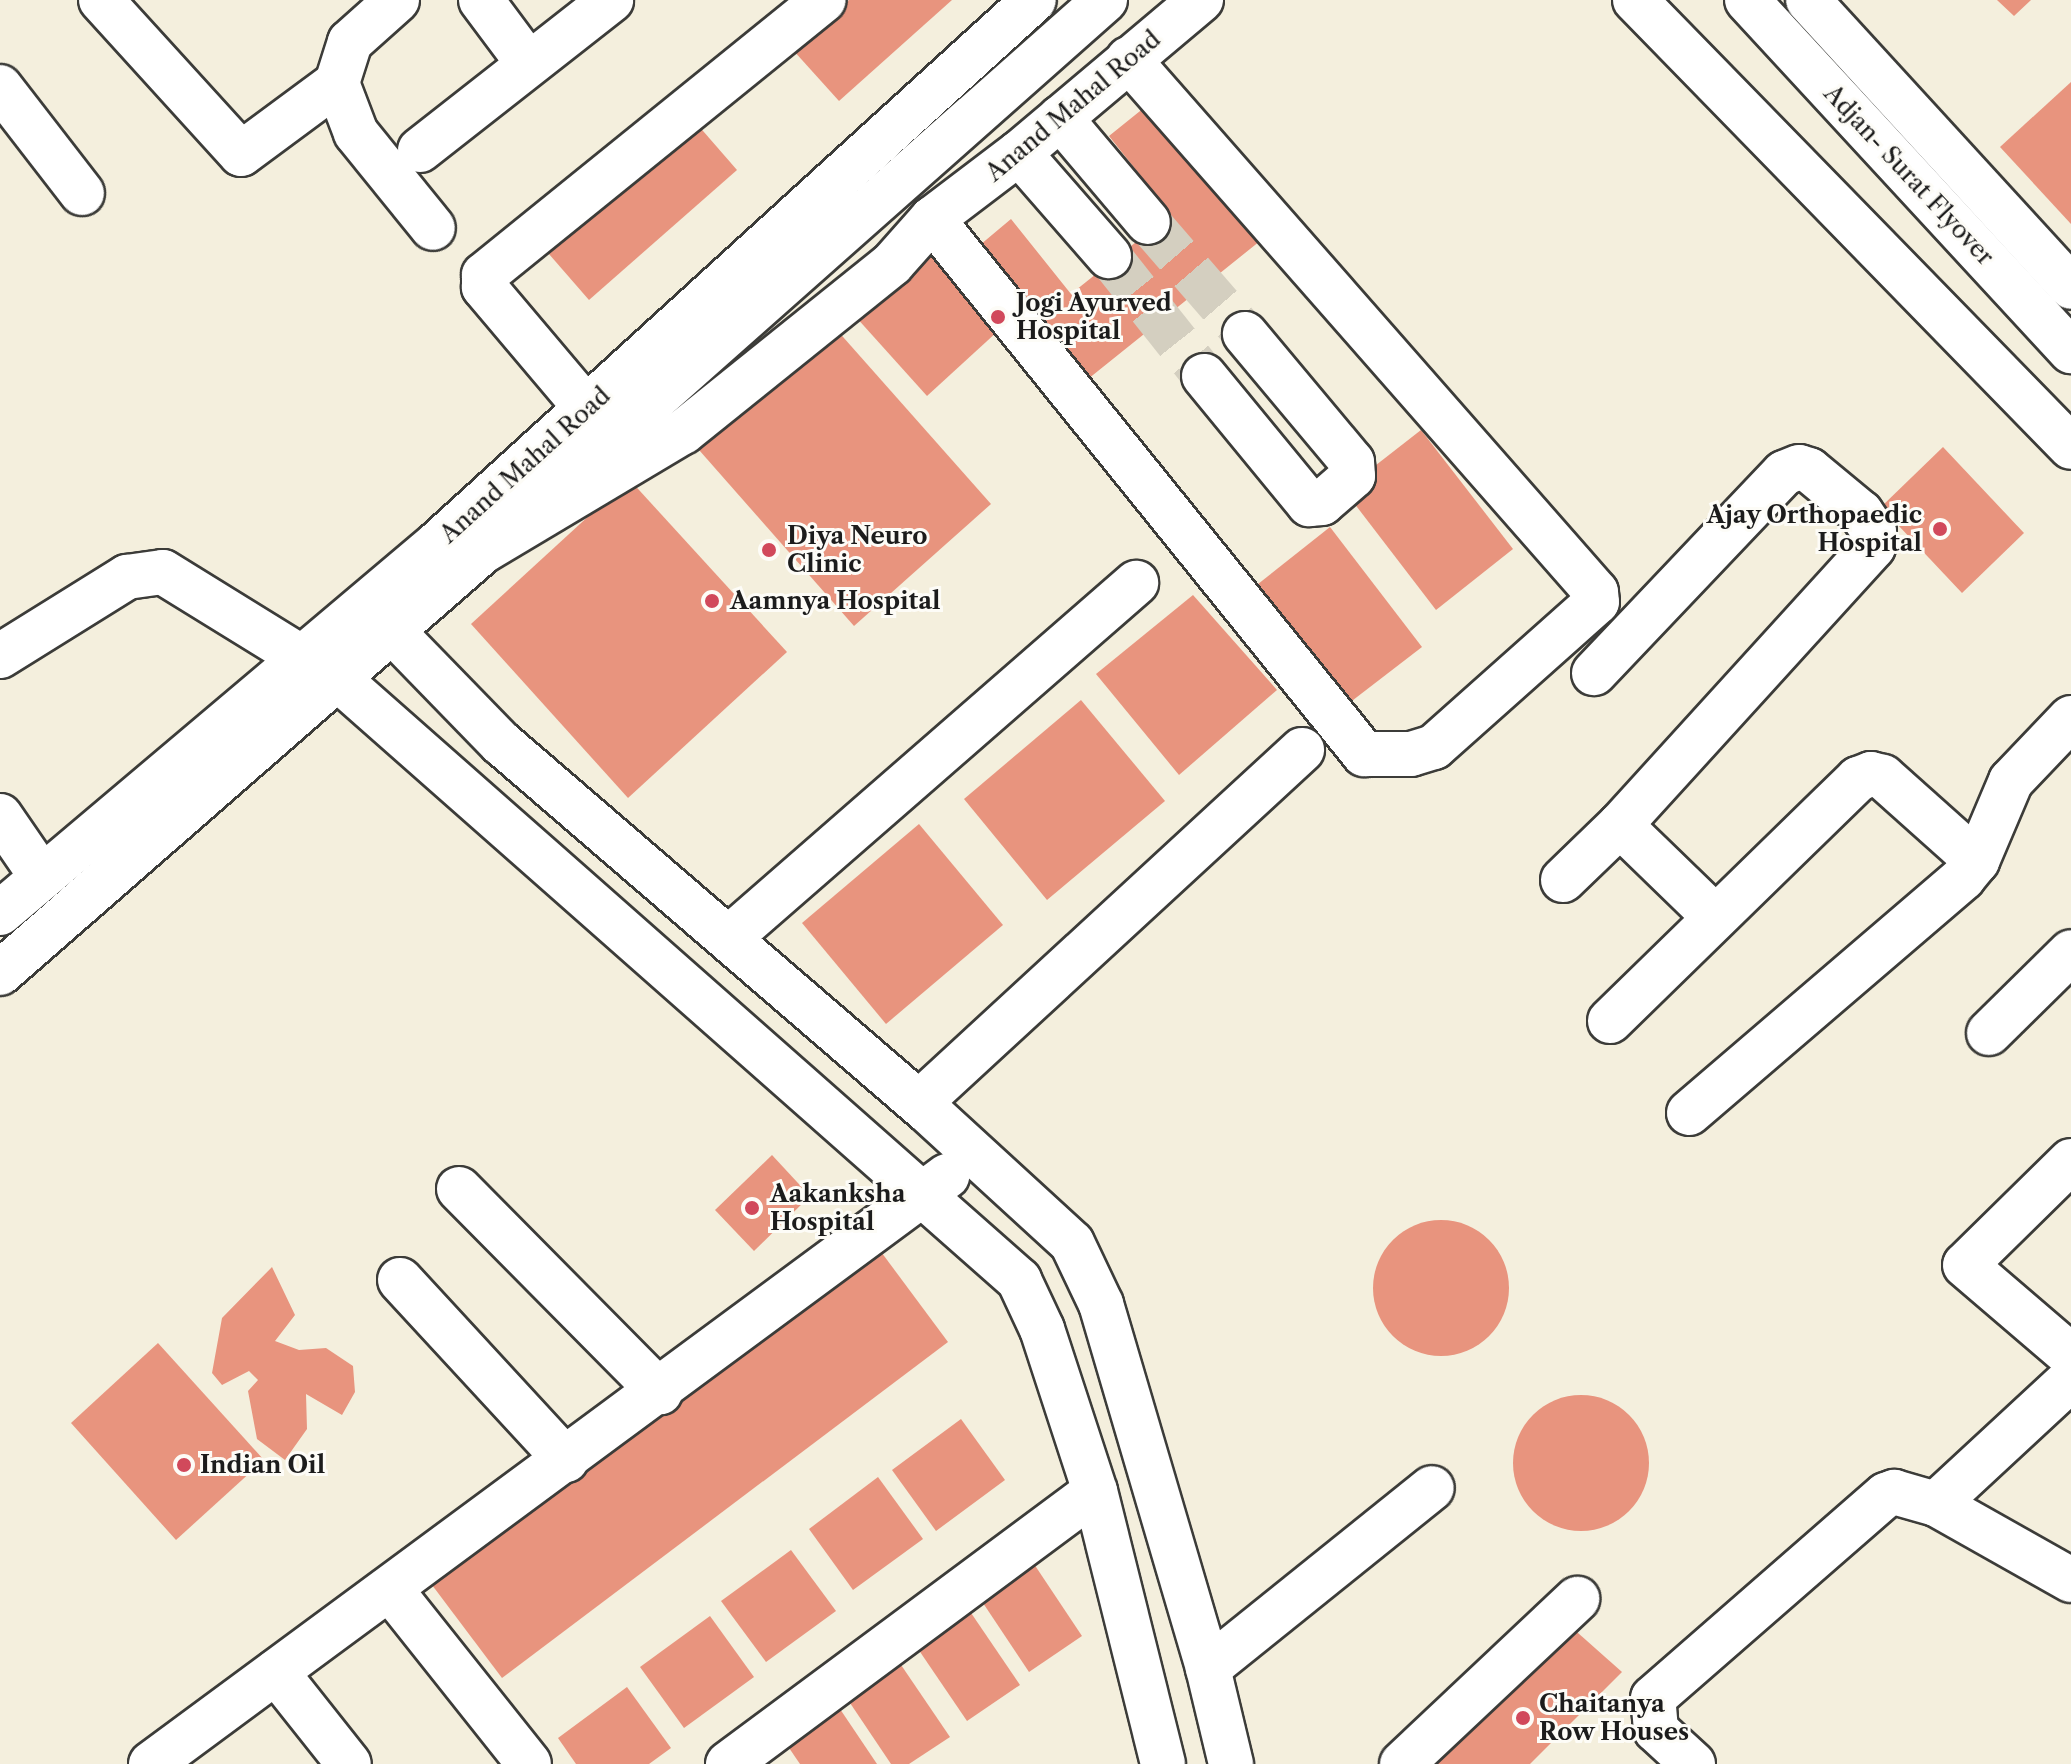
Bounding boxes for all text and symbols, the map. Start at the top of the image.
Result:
street label: Anand Mahal Road [980,25,1166,187]
street label: Adjan- Surat Flyover [1818,79,2000,271]
place label: Jogi Ayurved Hospital [1016,289,1173,345]
marker: Jogi Ayurved Hospital [987,306,1009,328]
street label: Anand Mahal Road [434,381,616,549]
place label: Ajay Orthopaedic Hospital [1706,501,1922,557]
marker: Ajay Orthopaedic Hospital [1929,518,1951,540]
place label: Diya Neuro Clinic [787,522,928,578]
marker: Diya Neuro Clinic [758,539,780,561]
place label: Aamnya Hospital [730,587,941,615]
marker: Aamnya Hospital [701,590,723,612]
place label: Aakanksha Hospital [770,1180,906,1236]
marker: Aakanksha Hospital [741,1197,763,1219]
place label: Indian Oil [200,1451,325,1479]
marker: Indian Oil [175,1456,193,1474]
place label: Chaitanya Row Houses [1539,1690,1690,1746]
marker: Chaitanya Row Houses [1514,1709,1532,1727]

